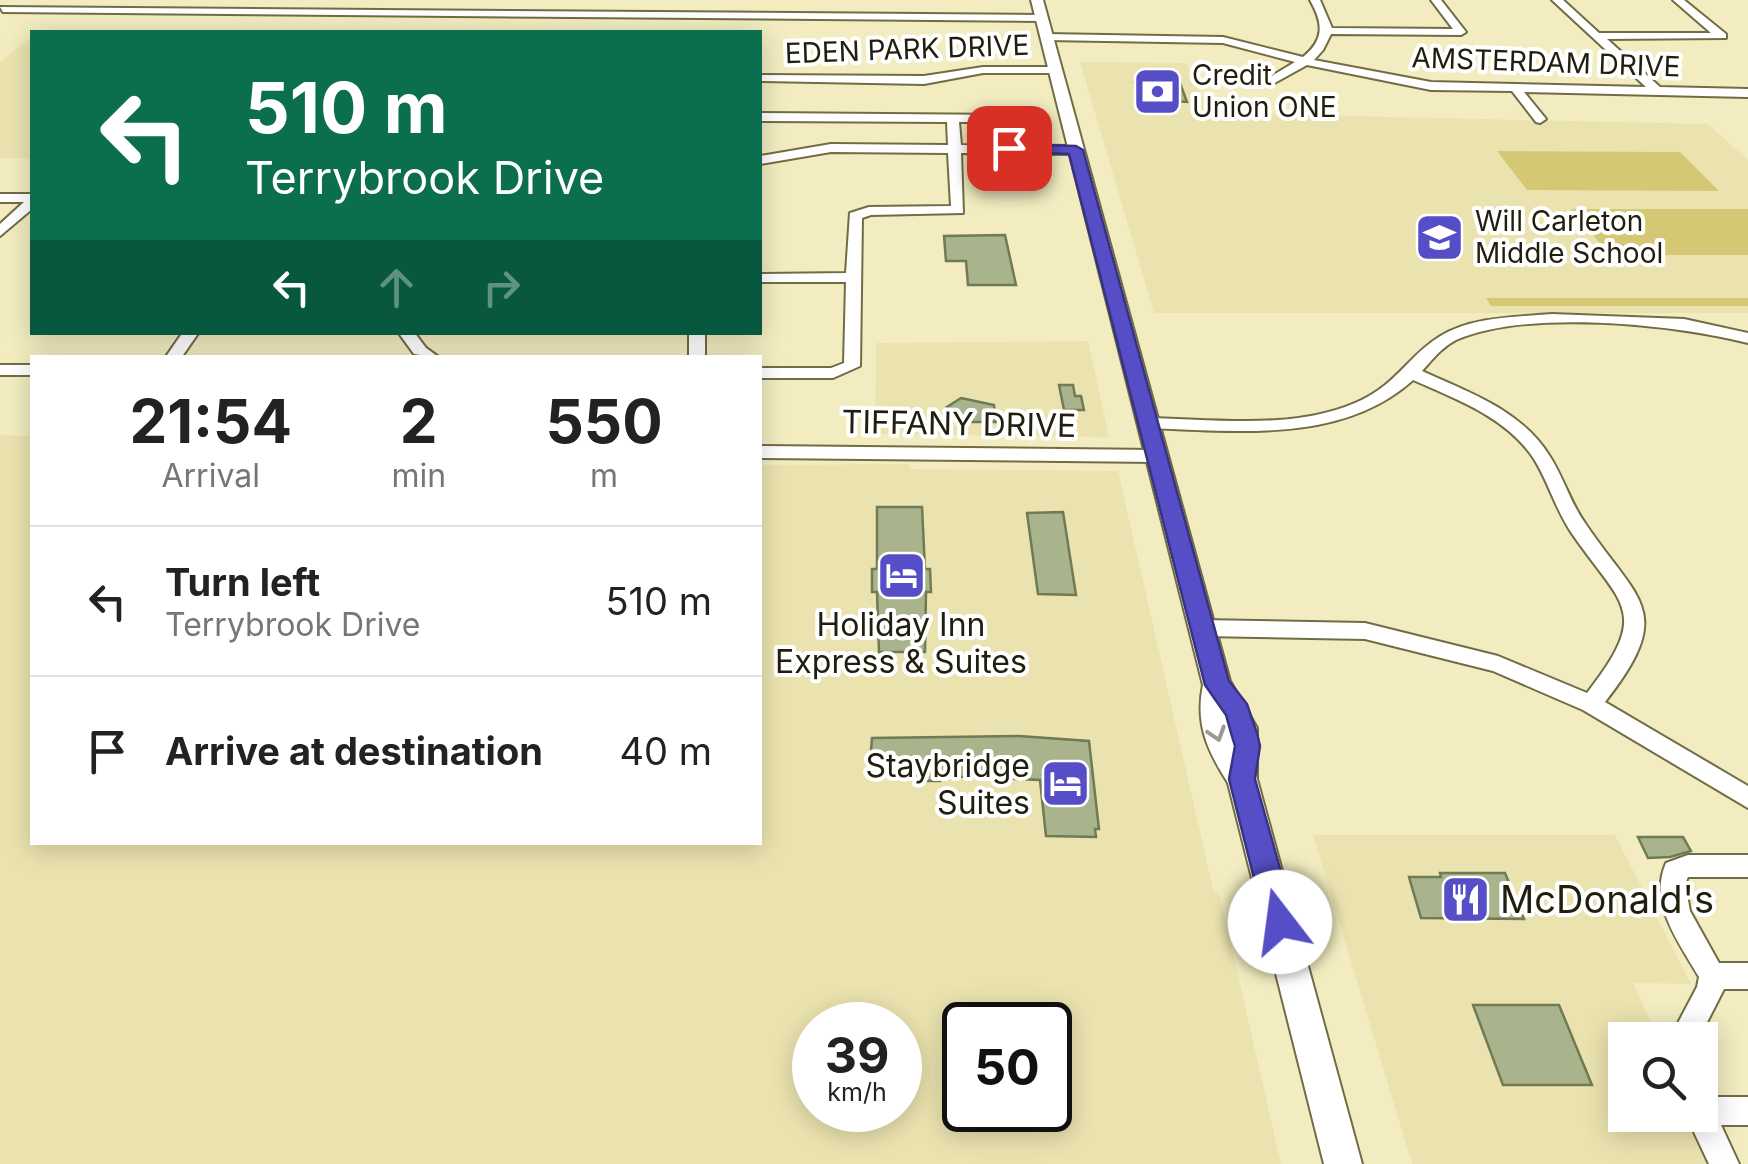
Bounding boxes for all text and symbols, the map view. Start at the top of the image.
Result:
street label: EDEN PARK DRIVE [784,28,1030,70]
street label: AMSTERDAM DRIVE [1411,40,1681,84]
place label: Credit Union ONE [1192,58,1337,124]
text: 510 m [245,65,448,150]
bank icon: Credit Union ONE [1131,65,1183,117]
icon: left [80,70,210,200]
pin [967,106,1052,191]
icon: arrive [982,121,1037,176]
text: Terrybrook Drive [245,150,604,205]
place label: Will Carleton Middle School [1475,204,1663,270]
school or university icon: Will Carleton Middle School [1414,211,1466,263]
icon: left [264,260,319,315]
icon: ahead [369,260,424,315]
icon: right [474,260,529,315]
text: 21:54 [129,385,292,457]
text: 2 [400,385,438,457]
text: 550 [545,385,663,457]
street label: TIFFANY DRIVE [841,402,1077,445]
text: Arrival [161,456,260,495]
text: min [391,456,446,495]
text: m [590,456,618,495]
hotel icon: Holiday Inn Express & Suites [875,549,927,601]
text: Turn left [165,559,320,605]
icon: left [80,574,135,629]
text: 510 m [605,578,712,624]
text: Terrybrook Drive [165,605,421,644]
place label: Holiday Inn Express & Suites [775,605,1027,681]
icon: arrive [80,724,135,779]
one-way arrow [1205,725,1226,742]
text: Arrive at destination [165,728,543,774]
text: 40 m [620,728,712,774]
place label: Staybridge Suites [865,746,1030,822]
hotel icon: Staybridge Suites [1039,758,1091,810]
position arrow [1228,870,1332,974]
restaurant icon: McDonald's [1439,874,1491,926]
place label: McDonald's [1500,876,1714,922]
speed limit sign: 50 [942,1002,1072,1132]
map controls [1608,1022,1718,1132]
button: search [1608,1022,1718,1132]
text: 39 [825,1025,889,1085]
text: km/h [827,1077,887,1107]

